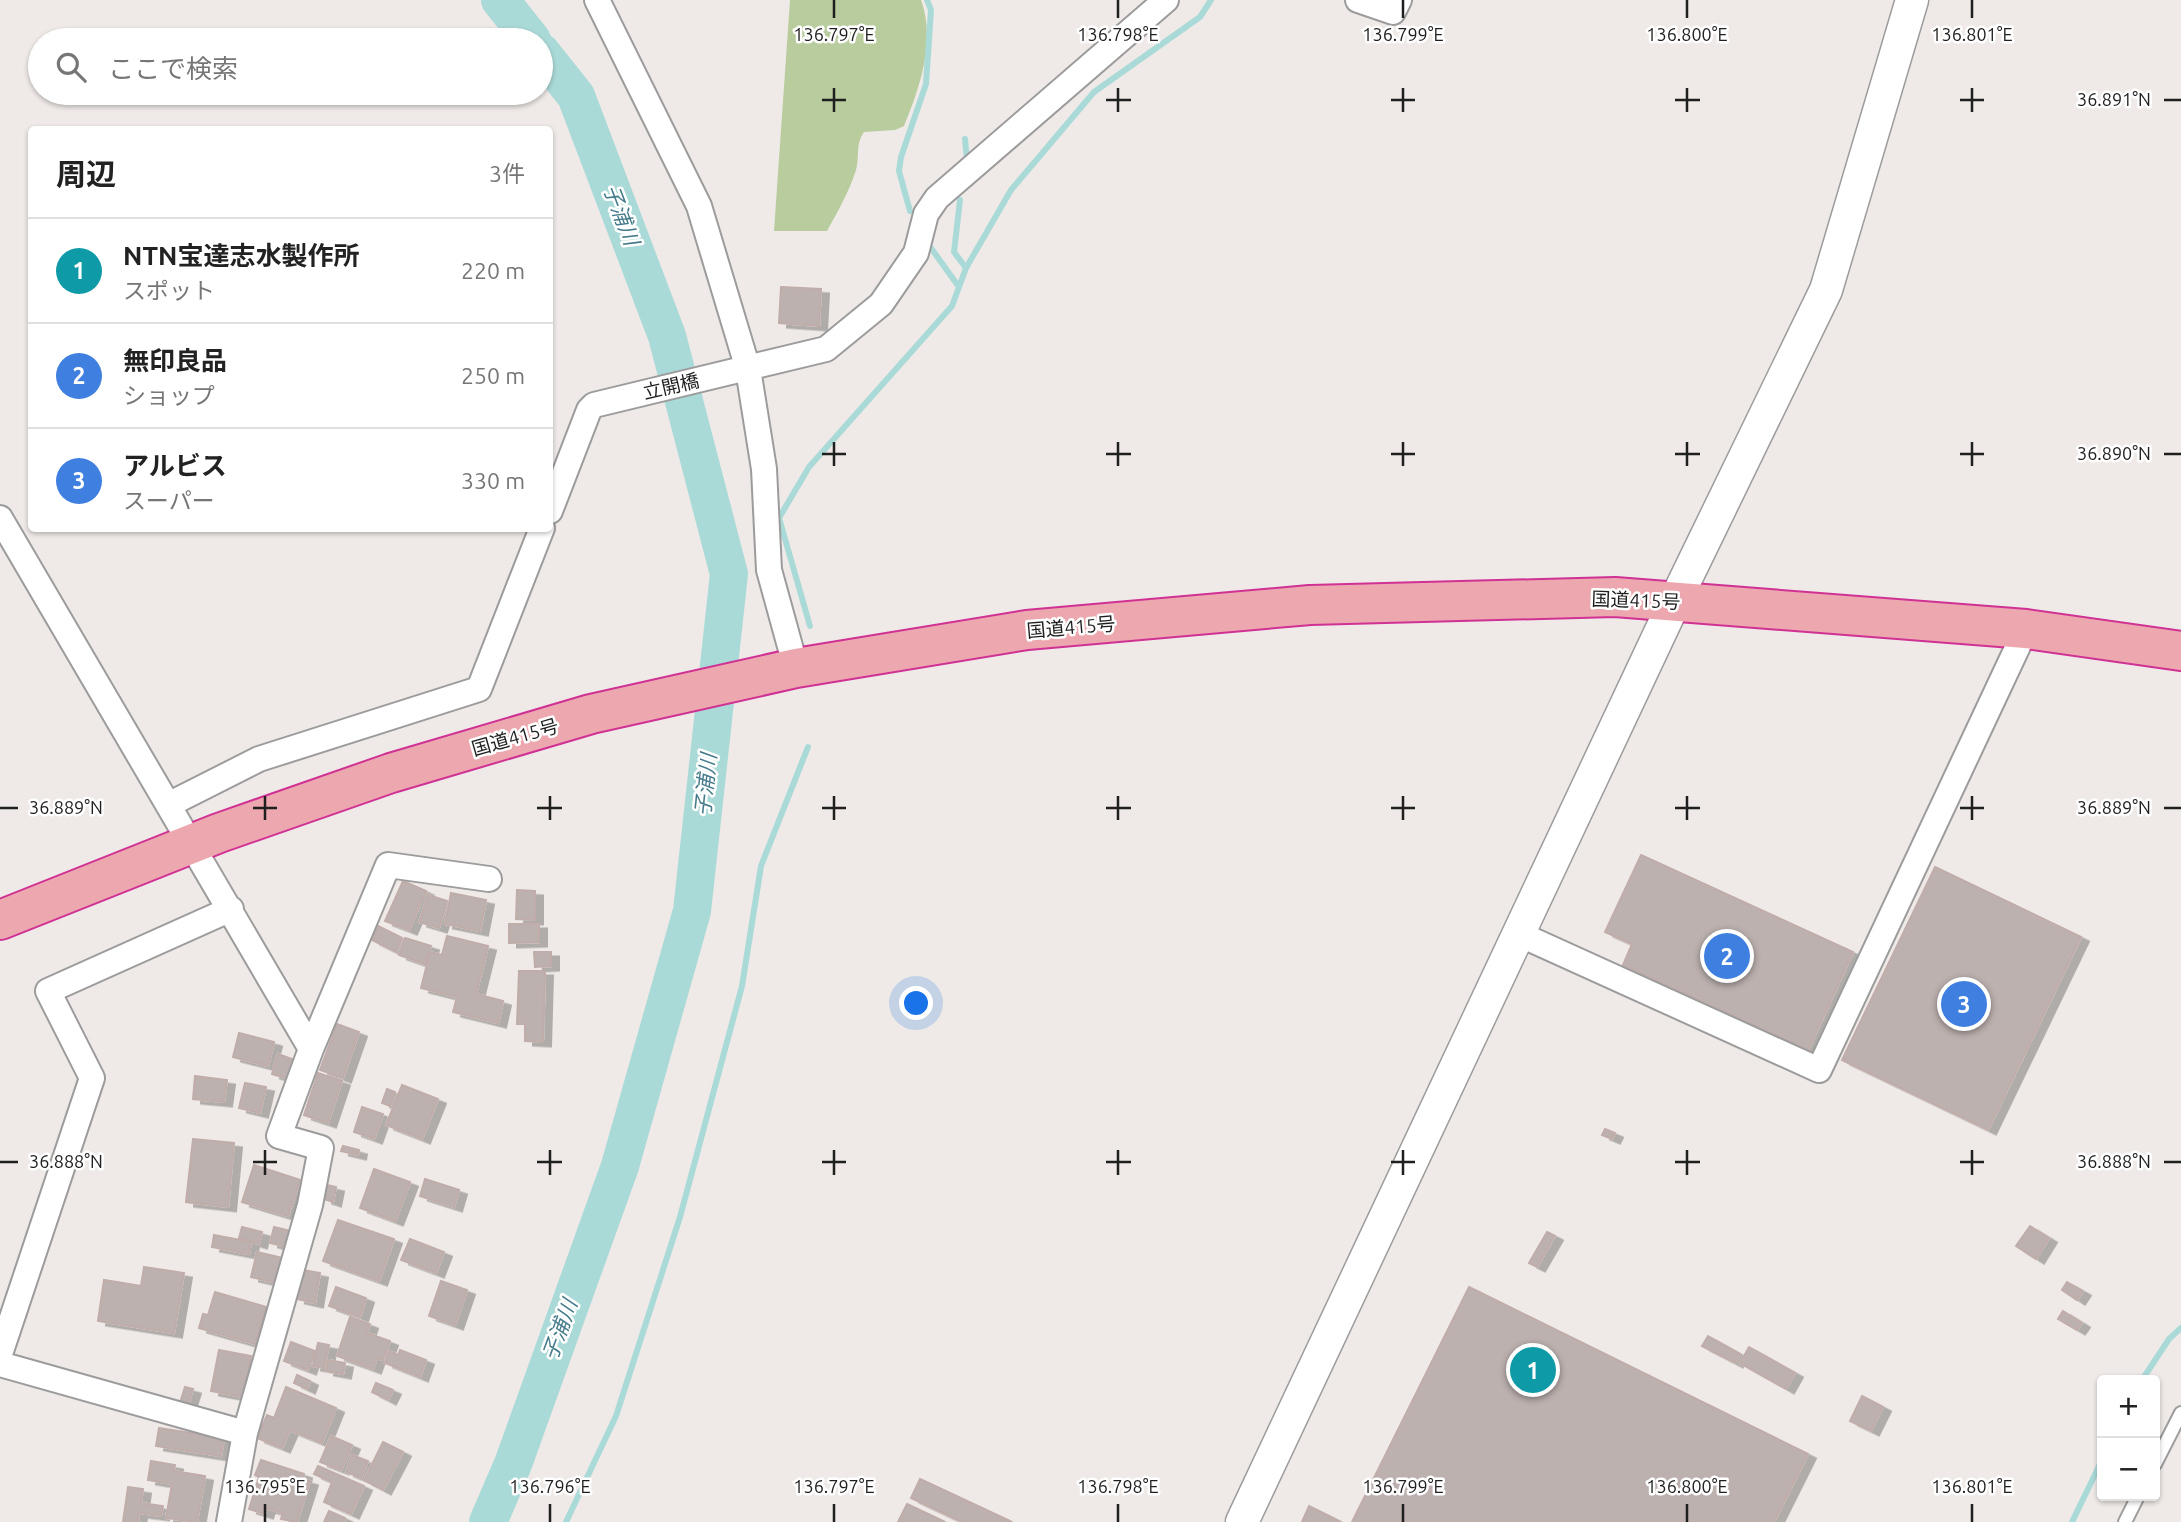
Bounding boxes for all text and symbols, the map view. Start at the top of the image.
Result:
text: 136.797°E [793,24,875,44]
text: 136.798°E [1077,24,1159,44]
text: 136.799°E [1362,24,1444,44]
text: 136.800°E [1646,24,1728,44]
text: 136.801°E [1931,24,2013,44]
search box [28,28,553,105]
icon: search [52,48,90,86]
text: ここで検索 [108,54,238,83]
text: 36.891°N [2077,89,2151,109]
text: 周辺 [56,157,116,191]
text: 3件 [489,161,525,186]
water label: 子浦川 [599,181,645,250]
text: NTN宝達志水製作所 [123,241,359,270]
text: 1 [73,258,85,283]
text: 220 m [461,258,525,283]
text: スポット [123,278,215,303]
text: 無印良品 [123,346,227,375]
text: 2 [73,363,85,388]
text: 250 m [461,363,525,388]
street label: 立開橋 [641,369,701,403]
text: ショップ [123,383,215,408]
text: 36.890°N [2077,443,2151,463]
text: アルビス [123,451,227,480]
text: 3 [73,468,85,493]
text: 330 m [461,468,525,493]
text: スーパー [123,488,215,513]
street label: 国道415号 [1591,587,1681,613]
street label: 国道415号 [1026,612,1116,642]
street label: 国道415号 [469,714,561,760]
water label: 子浦川 [690,750,720,817]
text: 36.889°N [29,797,103,817]
text: 36.889°N [2077,797,2151,817]
pin: 2 [1704,930,1750,982]
pin: 3 [1941,978,1987,1030]
your location [899,986,933,1020]
text: 36.888°N [29,1151,103,1171]
text: 36.888°N [2077,1151,2151,1171]
water label: 子浦川 [537,1294,582,1363]
pin: 1 [1510,1344,1556,1396]
map controls [2097,1375,2160,1501]
button: + [2097,1375,2160,1438]
button: − [2097,1438,2160,1501]
text: 136.795°E [224,1476,306,1496]
text: 136.796°E [509,1476,591,1496]
text: 136.797°E [793,1476,875,1496]
text: 136.798°E [1077,1476,1159,1496]
text: 136.799°E [1362,1476,1444,1496]
text: 136.800°E [1646,1476,1728,1496]
text: 136.801°E [1931,1476,2013,1496]

